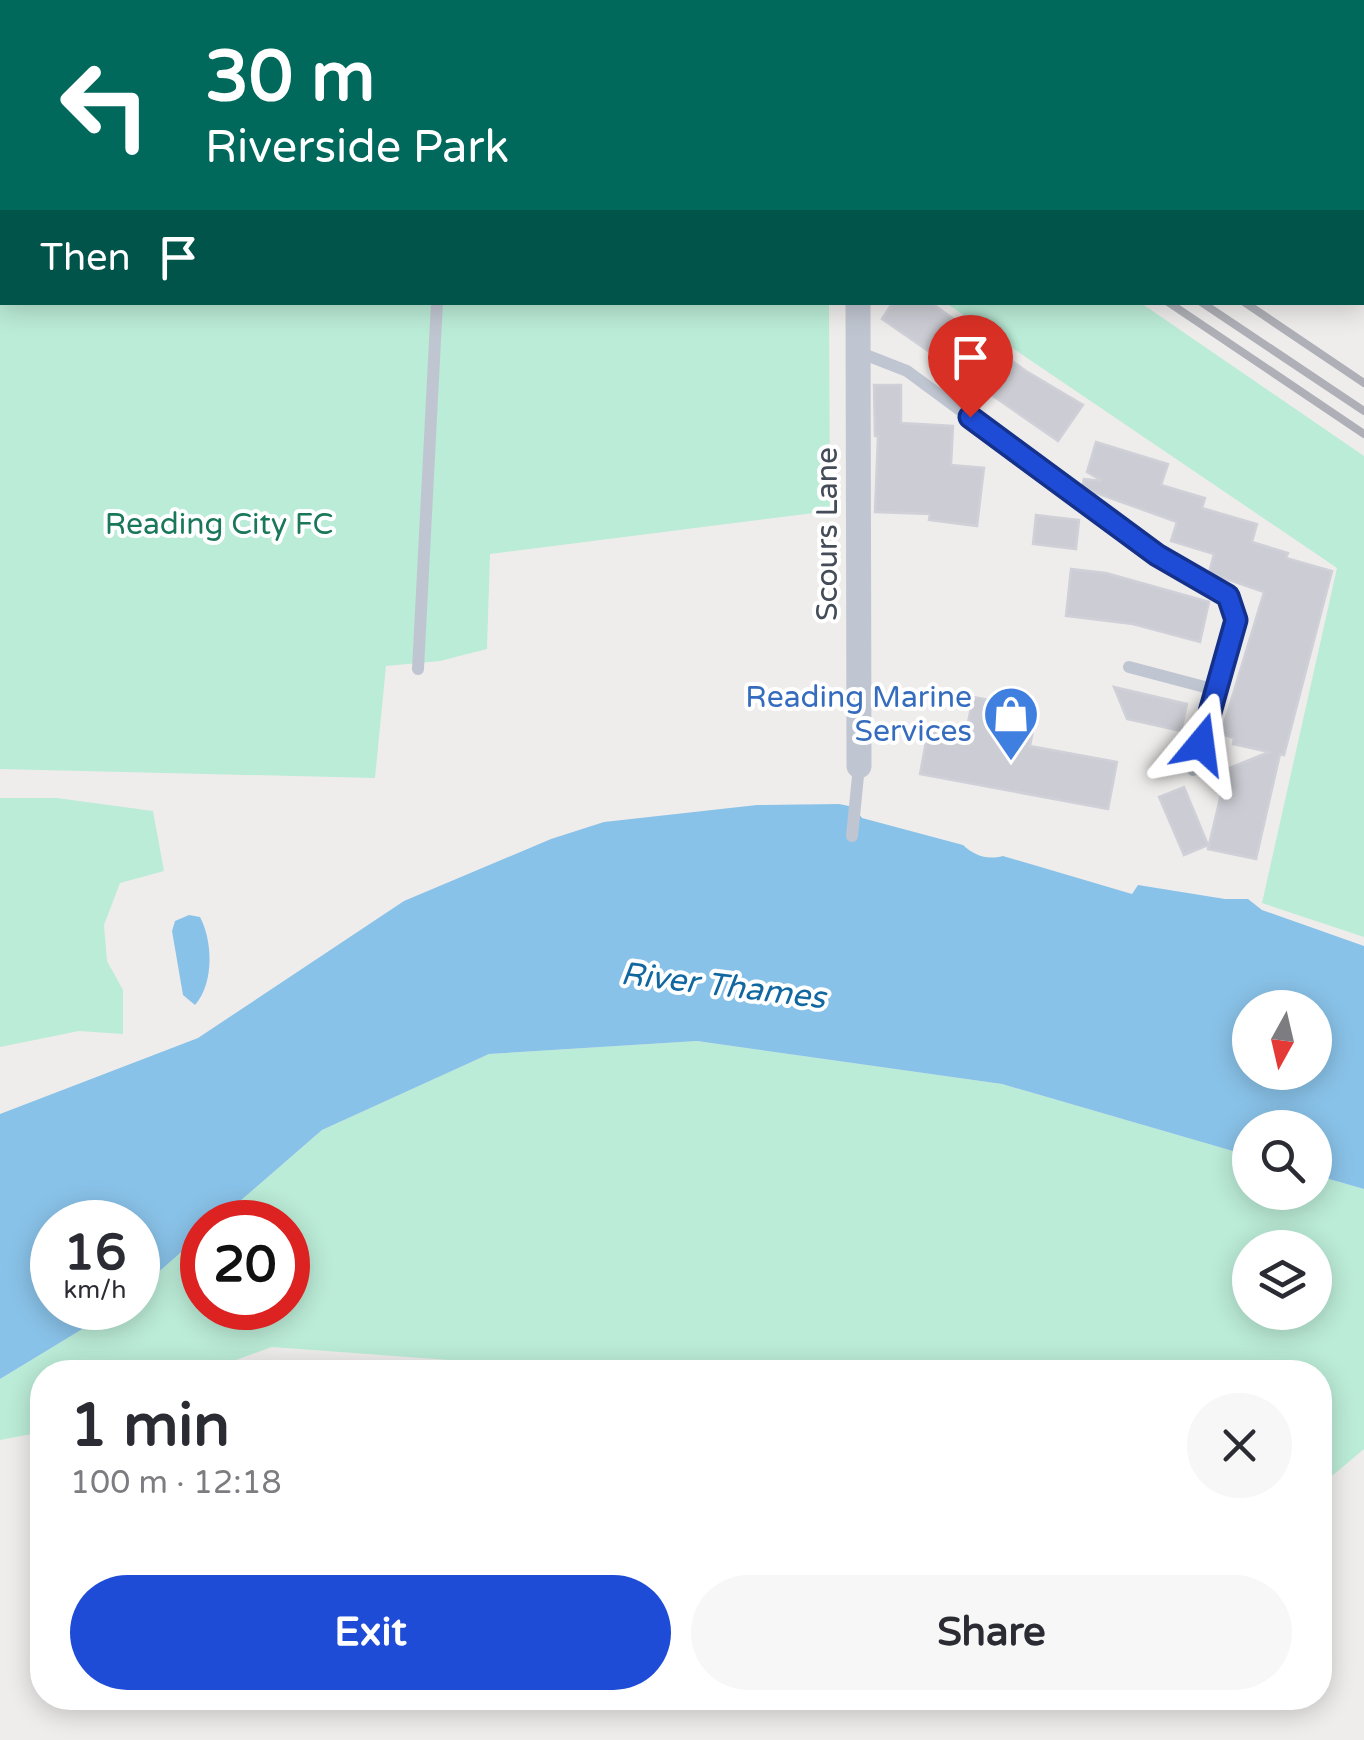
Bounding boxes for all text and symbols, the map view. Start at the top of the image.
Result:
text: 30 m [205,36,375,120]
icon: left [40,40,170,170]
text: Riverside Park [205,121,509,175]
icon: arrive [151,230,206,285]
text: Then [40,235,131,281]
pin [928,315,1013,418]
icon: arrive [943,330,998,385]
street label: Scours Lane [809,447,846,621]
park label: Reading City FC [105,506,333,543]
place label: Reading Marine Services [745,679,972,750]
shop icon: Reading Marine Services [981,684,1041,763]
position arrow [1149,692,1253,796]
water label: River Thames [619,955,830,1018]
north arrow [1232,990,1332,1090]
map controls [1232,990,1332,1330]
button: search [1232,1110,1332,1210]
speed limit sign: 20 [180,1200,310,1330]
text: 16 [64,1223,126,1283]
button: layers [1232,1230,1332,1330]
text: km/h [64,1275,126,1305]
text: 1 min [70,1390,230,1462]
button: close [1187,1393,1292,1498]
text: 100 m · 12:18 [70,1464,282,1502]
button: Exit [70,1575,671,1690]
button: Share [691,1575,1292,1690]

